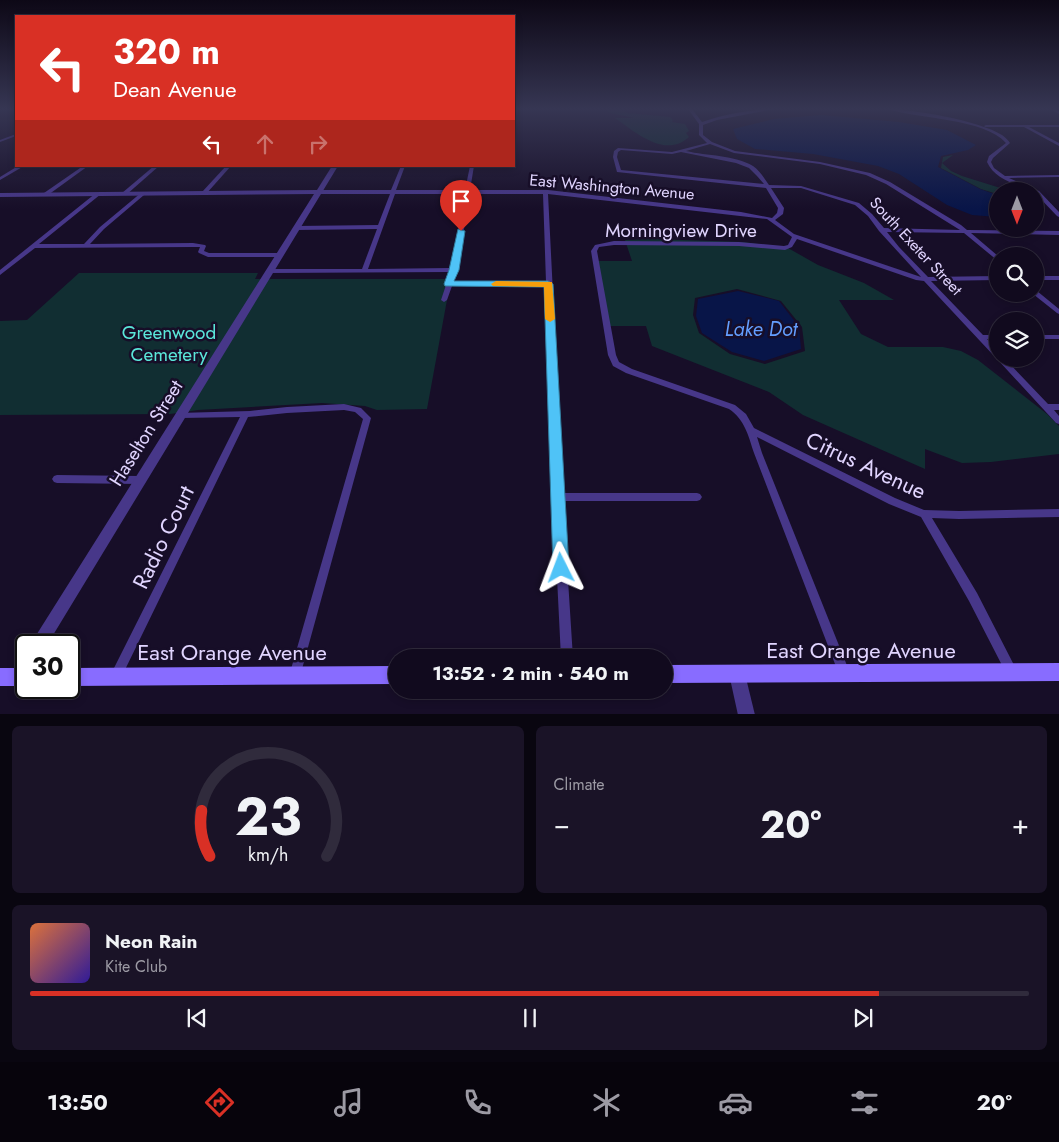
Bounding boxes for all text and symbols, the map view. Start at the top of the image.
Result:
text: 320 m [113,27,220,77]
icon: left [30,35,95,100]
text: Dean Avenue [113,73,237,105]
icon: left [198,130,226,158]
icon: ahead [251,130,279,158]
icon: right [304,130,332,158]
street label: East Washington Avenue [528,168,696,206]
pin [440,180,482,231]
north arrow [989,182,1044,238]
map controls [989,182,1044,367]
icon: arrive [447,187,475,215]
street label: South Exeter Street [864,192,968,300]
street label: Morningview Drive [605,217,757,244]
button: search [989,247,1044,302]
button: layers [989,312,1044,367]
water label: Lake Dot [725,315,799,344]
park label: Greenwood Cemetery [122,319,216,368]
street label: Haselton Street [103,374,190,491]
street label: Citrus Avenue [801,423,931,507]
street label: Radio Court [124,479,202,594]
position arrow [534,541,586,593]
speed limit sign: 30 [15,634,80,699]
street label: East Orange Avenue [766,634,956,666]
street label: East Orange Avenue [137,636,327,668]
text: 13:52 · 2 min · 540 m [432,660,629,687]
text: Climate [554,773,605,796]
text: 23 [235,779,301,855]
text: 20° [760,797,822,852]
text: − [554,804,570,845]
text: + [1012,804,1029,845]
text: km/h [248,842,288,868]
text: Neon Rain [105,928,198,955]
text: Kite Club [105,955,167,978]
icon: previous [183,1004,211,1032]
icon: pause [516,1004,544,1032]
icon: next [849,1004,877,1032]
icon: directions [202,1085,237,1120]
icon: music [331,1085,366,1120]
icon: phone [460,1085,495,1120]
icon: climate [589,1085,624,1120]
icon: car [718,1085,753,1120]
icon: filters [847,1085,882,1120]
text: 13:50 [47,1086,108,1118]
text: 20° [976,1086,1012,1118]

